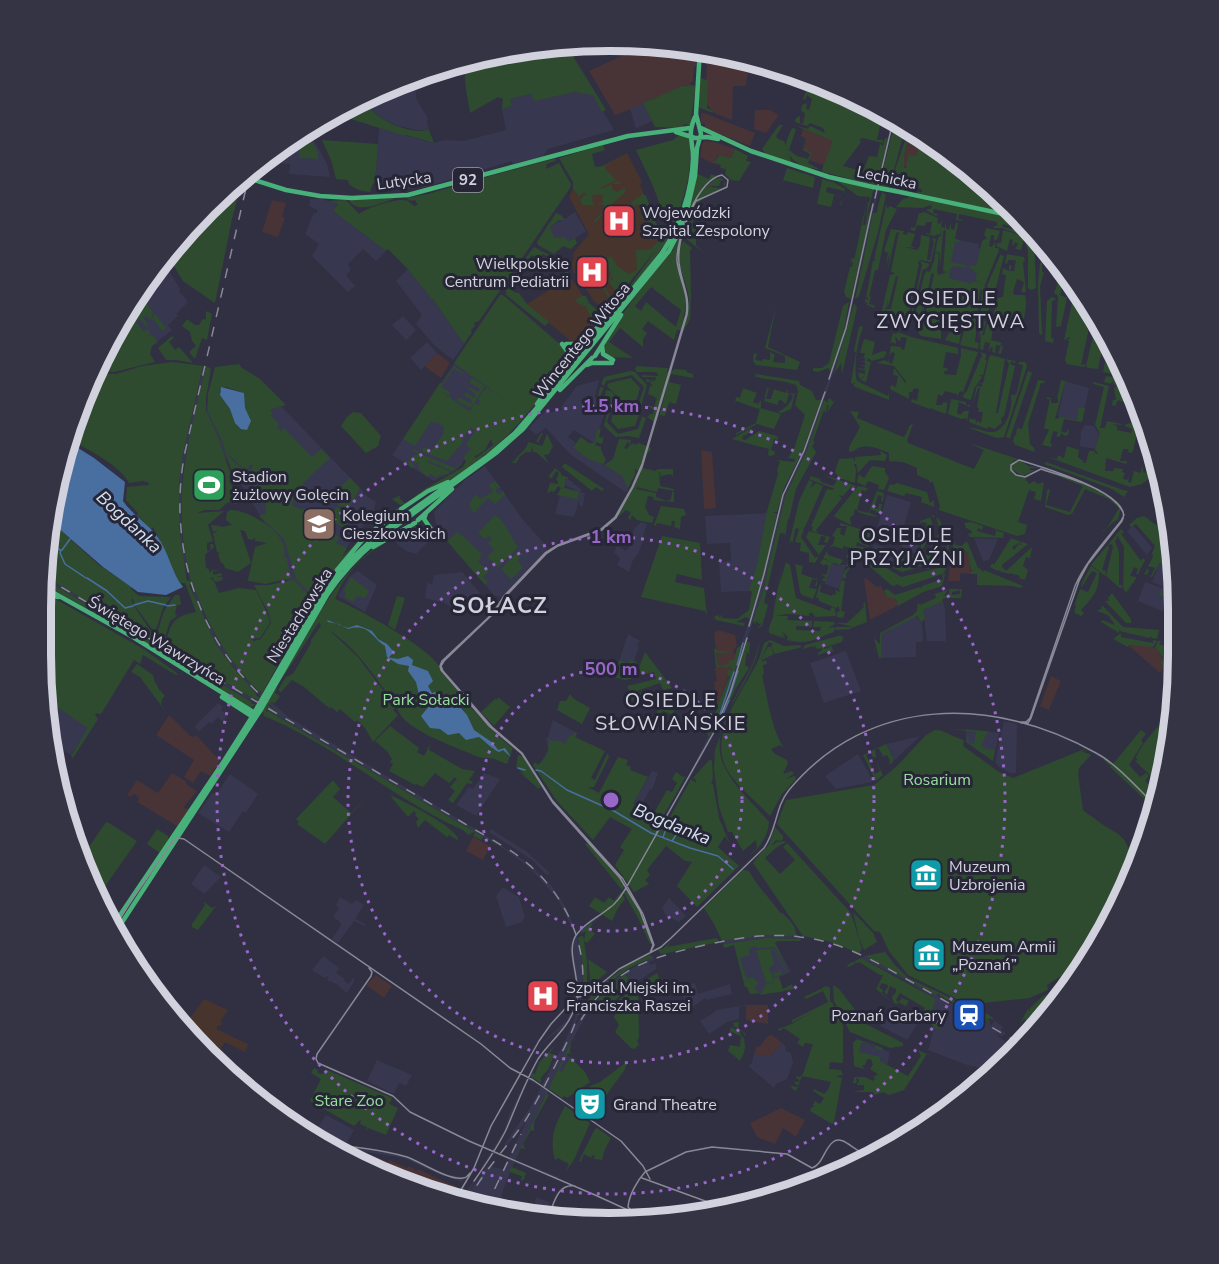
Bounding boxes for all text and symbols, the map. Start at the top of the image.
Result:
street label: Lechicka [855,161,919,195]
street label: Lutycka [375,166,433,196]
road number: 92 [453,168,483,192]
place label: Wojewódzki Szpital Zespolony [642,202,770,242]
hospital icon: Wojewódzki Szpital Zespolony [601,203,637,239]
place label: Wielkpolskie Centrum Pediatrii [445,253,569,293]
hospital icon: Wielkpolskie Centrum Pediatrii [574,254,610,290]
street label: Wincentego Witosa [528,278,636,403]
district label: OSIEDLE ZWYCIĘSTWA [876,285,1026,335]
text: 1.5 km [583,394,639,418]
place label: Stadion żużlowy Golęcin [232,466,349,506]
sports icon: Stadion żużlowy Golęcin [191,467,227,503]
water label: Bogdanka [91,485,167,559]
place label: Kolegium Cieszkowskich [342,505,446,545]
school or university icon: Kolegium Cieszkowskich [301,506,337,542]
district label: OSIEDLE PRZYJAŹNI [850,522,964,572]
text: 1 km [590,525,632,549]
street label: Niestachowska [262,564,338,667]
street label: Świętego Wawrzyńca [84,591,229,691]
district label: SOŁACZ [452,591,548,621]
text: 500 m [584,657,638,681]
district label: OSIEDLE SŁOWIAŃSKIE [595,687,747,737]
park label: Park Sołacki [382,689,470,711]
park label: Rosarium [903,769,971,791]
centre of rings [601,790,621,810]
water label: Bogdanka [630,798,714,850]
place label: Muzeum Uzbrojenia [949,856,1025,896]
museum icon: Muzeum Uzbrojenia [908,857,944,893]
place label: Muzeum Armii „Poznań” [952,936,1056,976]
museum icon: Muzeum Armii „Poznań” [911,937,947,973]
place label: Szpital Miejski im. Franciszka Raszei [566,977,693,1017]
hospital icon: Szpital Miejski im. Franciszka Raszei [525,978,561,1014]
station icon: Poznań Garbary [951,997,987,1033]
place label: Poznań Garbary [831,1005,947,1027]
theatre icon: Grand Theatre [572,1086,608,1122]
park label: Stare Zoo [314,1090,384,1112]
place label: Grand Theatre [613,1094,717,1116]

